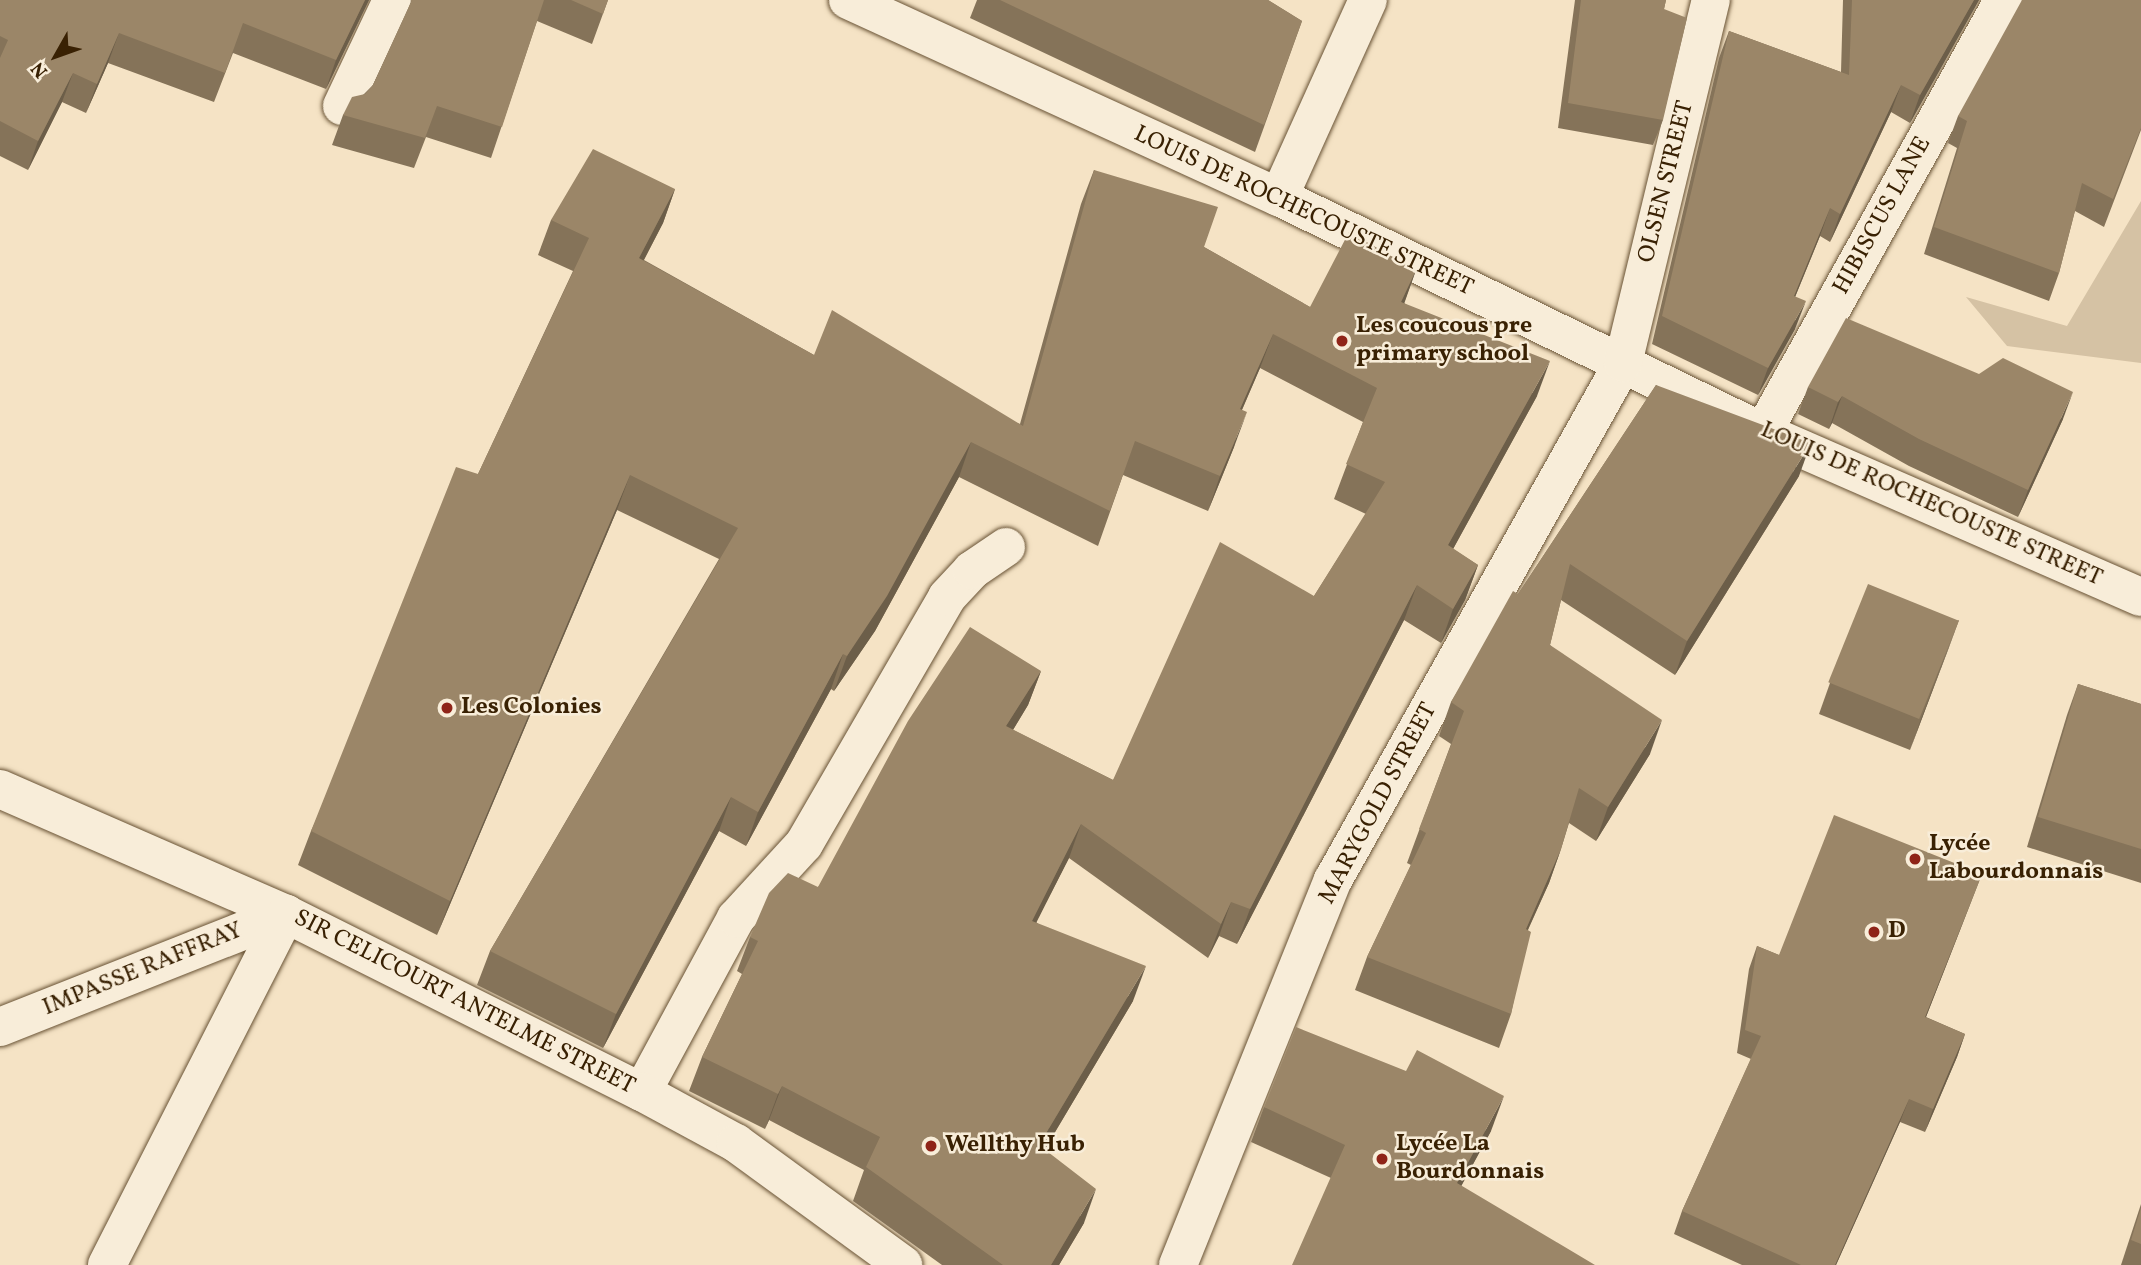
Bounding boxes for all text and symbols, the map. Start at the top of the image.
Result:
north arrow [21,21,91,91]
text: N [26,56,54,83]
street label: OLSEN STREET [1633,98,1701,266]
street label: LOUIS DE ROCHECOUSTE STREET [1129,121,1477,303]
street label: HIBISCUS LANE [1828,132,1938,300]
place label: Les coucous pre primary school [1356,313,1532,369]
marker: Les coucous pre primary school [1334,333,1350,349]
street label: LOUIS DE ROCHECOUSTE STREET [1756,416,2106,594]
place label: Les Colonies [461,694,602,722]
street label: MARYGOLD STREET [1314,698,1444,910]
marker: Les Colonies [439,700,455,716]
place label: Lycée Labourdonnais [1929,831,2103,887]
marker: Lycée Labourdonnais [1907,851,1923,867]
street label: SIR CELICOURT ANTELME STREET [288,904,640,1102]
street label: IMPASSE RAFFRAY [39,917,247,1023]
place label: D [1888,918,1906,946]
marker: D [1866,924,1882,940]
place label: Lycée La Bourdonnais [1396,1131,1544,1187]
place label: Wellthy Hub [945,1132,1085,1160]
marker: Wellthy Hub [923,1138,939,1154]
marker: Lycée La Bourdonnais [1374,1151,1390,1167]

